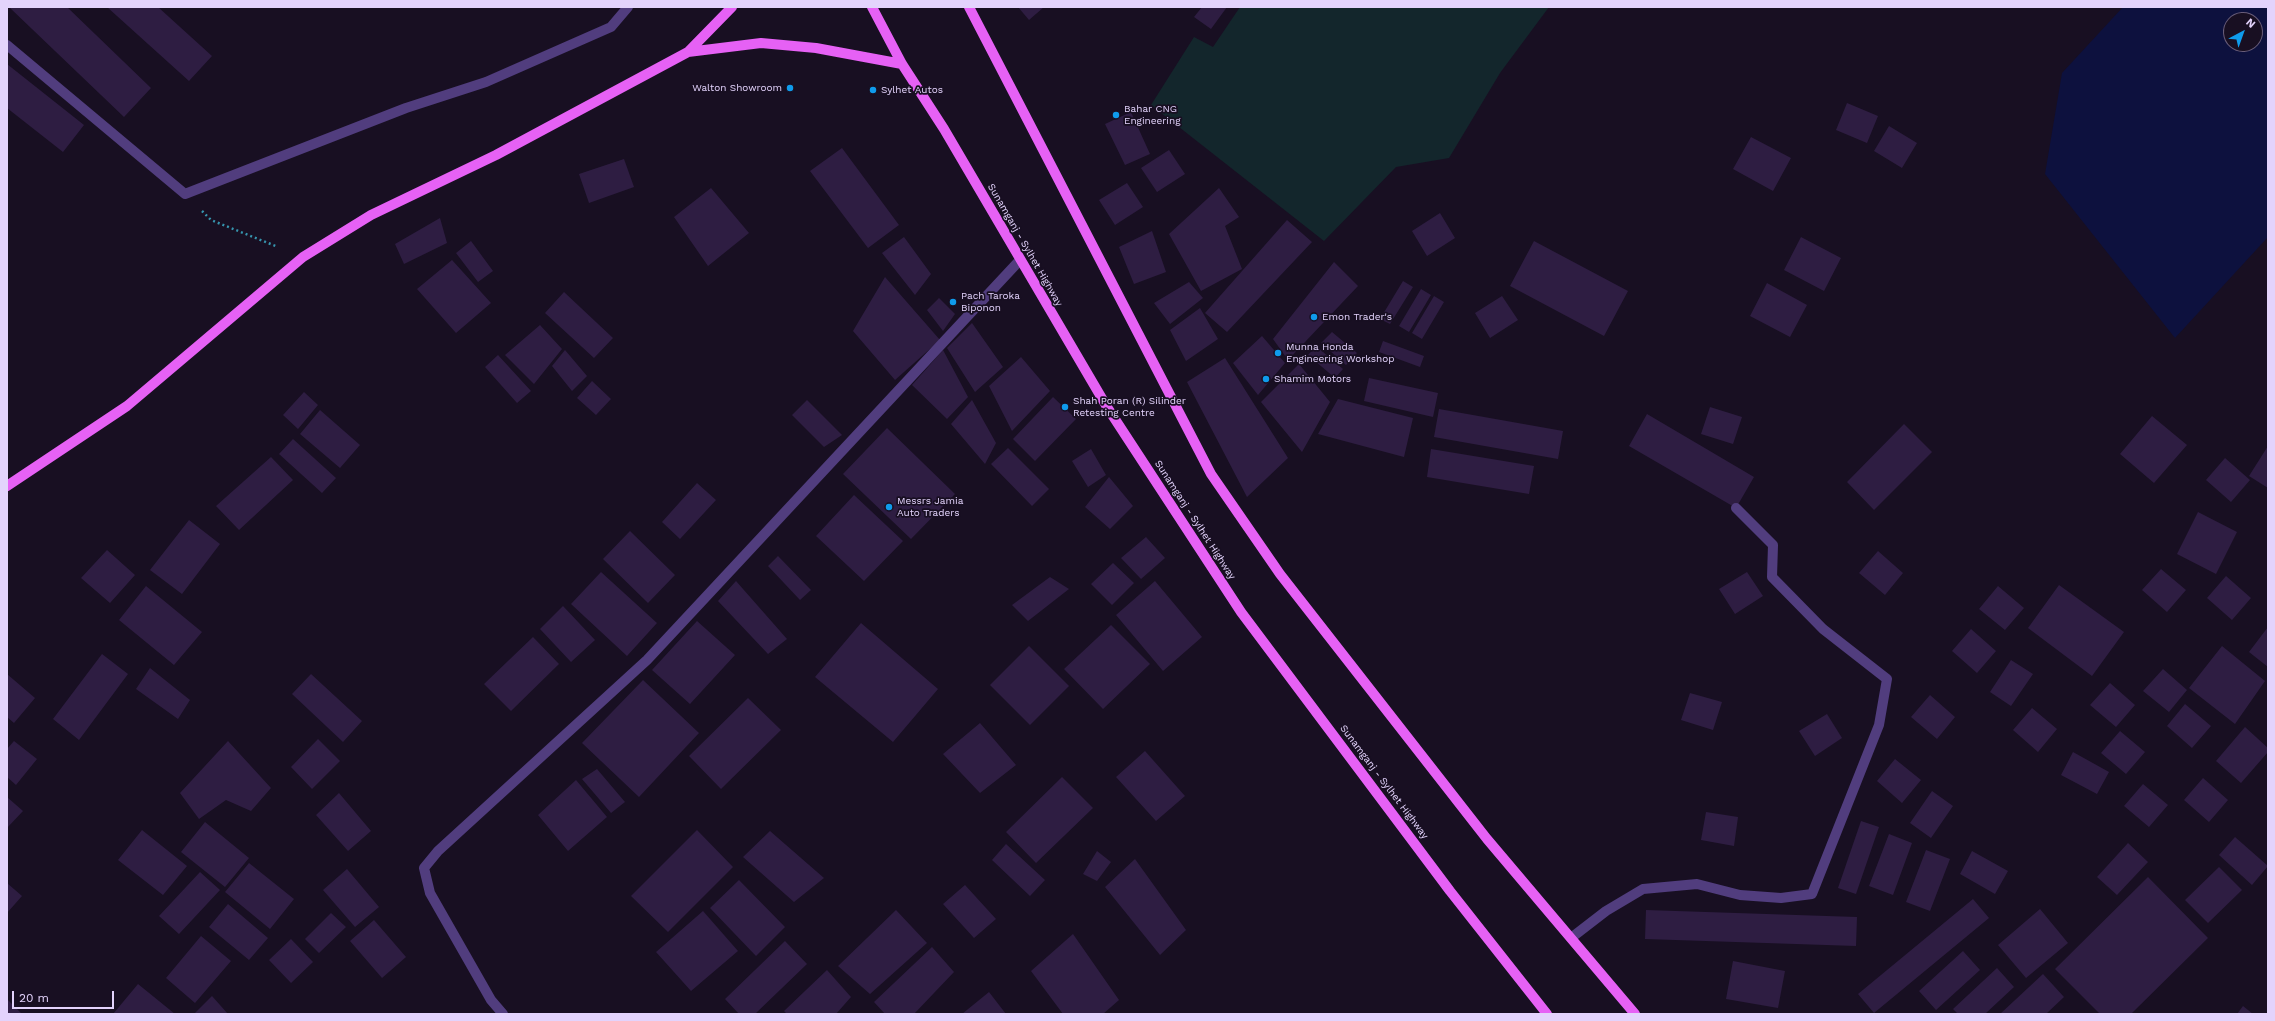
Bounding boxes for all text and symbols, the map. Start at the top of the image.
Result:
north arrow [2223,12,2263,52]
text: N [2243,16,2258,31]
place label: Walton Showroom [692,82,782,94]
marker: Walton Showroom [785,83,795,93]
place label: Sylhet Autos [881,84,943,96]
marker: Sylhet Autos [868,85,878,95]
place label: Bahar CNG Engineering [1124,103,1181,126]
marker: Bahar CNG Engineering [1111,110,1121,120]
street label: Sunamganj - Sylhet Highway [985,182,1065,308]
place label: Pach Taroka Biponon [961,290,1020,314]
marker: Pach Taroka Biponon [948,297,958,307]
place label: Emon Trader's [1322,311,1392,323]
marker: Emon Trader's [1309,312,1319,322]
place label: Munna Honda Engineering Workshop [1286,341,1395,364]
marker: Munna Honda Engineering Workshop [1273,348,1283,358]
place label: Shamim Motors [1274,373,1351,385]
marker: Shamim Motors [1261,374,1271,384]
place label: Shah Poran (R) Silinder Retesting Centre [1073,395,1186,418]
marker: Shah Poran (R) Silinder Retesting Centre [1060,402,1070,412]
street label: Sunamganj - Sylhet Highway [1152,458,1238,582]
place label: Messrs Jamia Auto Traders [897,495,963,518]
marker: Messrs Jamia Auto Traders [884,502,894,512]
street label: Sunamganj - Sylhet Highway [1337,723,1431,841]
scale bar [14,983,116,1009]
text: 20 m [19,991,49,1005]

